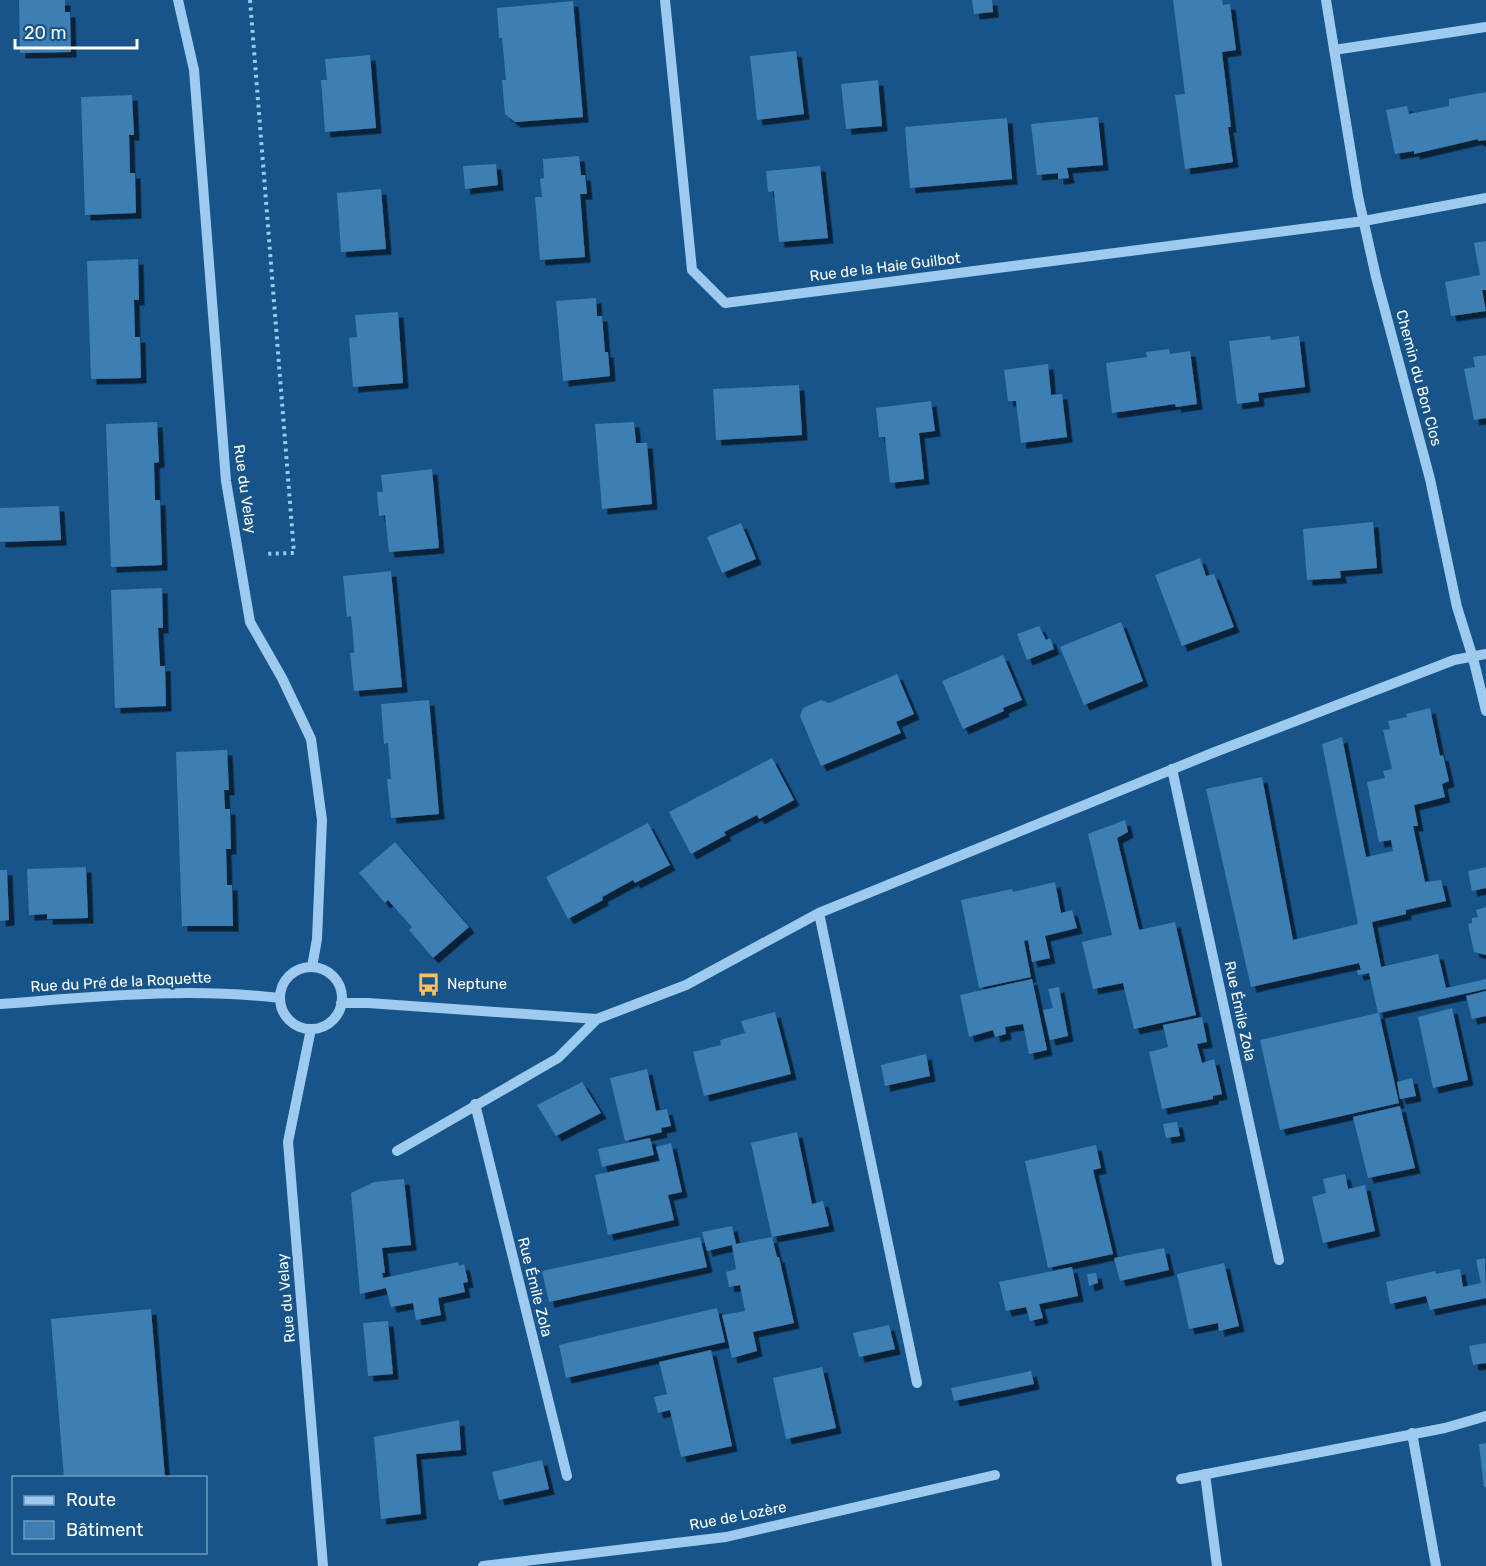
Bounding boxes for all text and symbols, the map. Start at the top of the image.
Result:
scale bar [15,12,136,50]
text: 20 m [24,22,66,44]
street label: Rue de la Haie Guilbot [808,249,962,285]
street label: Chemin du Bon Clos [1392,308,1446,448]
street label: Rue du Velay [230,443,260,535]
street label: Rue Émile Zola [1221,959,1259,1063]
street label: Rue du Pré de la Roquette [30,968,212,996]
bus stop icon: Neptune [416,971,442,997]
place label: Neptune [447,975,507,993]
street label: Rue Émile Zola [514,1235,556,1339]
street label: Rue du Velay [273,1253,299,1343]
legend [12,1476,207,1554]
text: Route [66,1489,116,1511]
street label: Rue de Lozère [688,1498,788,1534]
text: Bâtiment [66,1519,143,1541]

